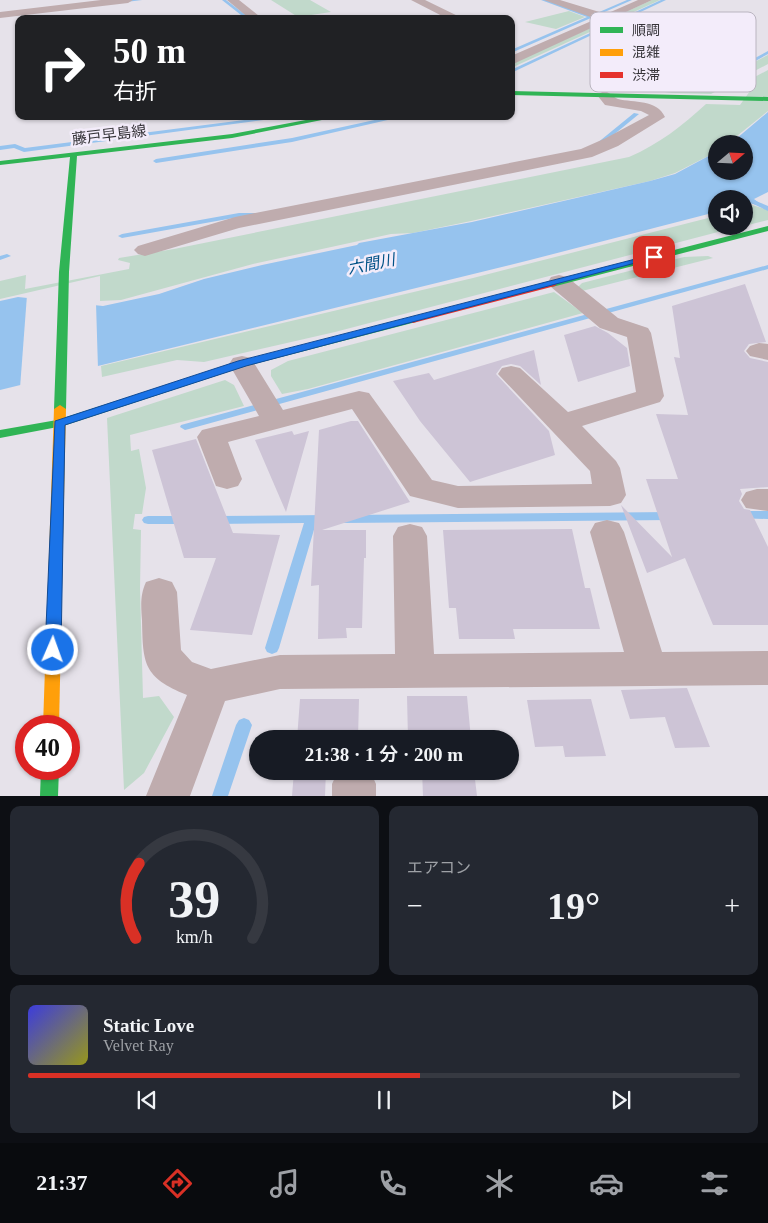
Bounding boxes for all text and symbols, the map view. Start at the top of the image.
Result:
legend [590,12,756,92]
text: 順調 [632,23,660,38]
text: 50 m [113,32,186,71]
icon: right [30,35,95,100]
text: 混雑 [632,44,660,60]
text: 渋滞 [632,68,660,83]
text: 右折 [113,79,157,104]
street label: 藤戸早島線 [71,122,147,148]
north arrow [708,135,752,180]
map controls [708,135,753,235]
button: sound [708,190,753,235]
pin [633,236,675,278]
icon: arrive [640,243,668,271]
water label: 六間川 [346,251,398,277]
position arrow [26,623,78,675]
speed limit sign: 40 [15,715,80,780]
text: 21:38 · 1 分 · 200 m [305,744,463,765]
text: エアコン [407,859,471,876]
text: 39 [169,871,221,928]
text: 19° [547,885,600,927]
text: − [407,890,423,921]
text: + [724,890,740,921]
text: km/h [176,927,213,947]
text: Static Love [103,1015,194,1036]
text: Velvet Ray [103,1037,174,1054]
icon: previous [133,1086,161,1114]
icon: pause [370,1086,398,1114]
icon: next [607,1086,635,1114]
icon: directions [160,1166,195,1201]
icon: music [267,1166,302,1201]
icon: phone [375,1166,410,1201]
icon: climate [482,1166,517,1201]
icon: car [589,1166,624,1201]
icon: filters [697,1166,732,1201]
text: 21:37 [36,1170,88,1195]

